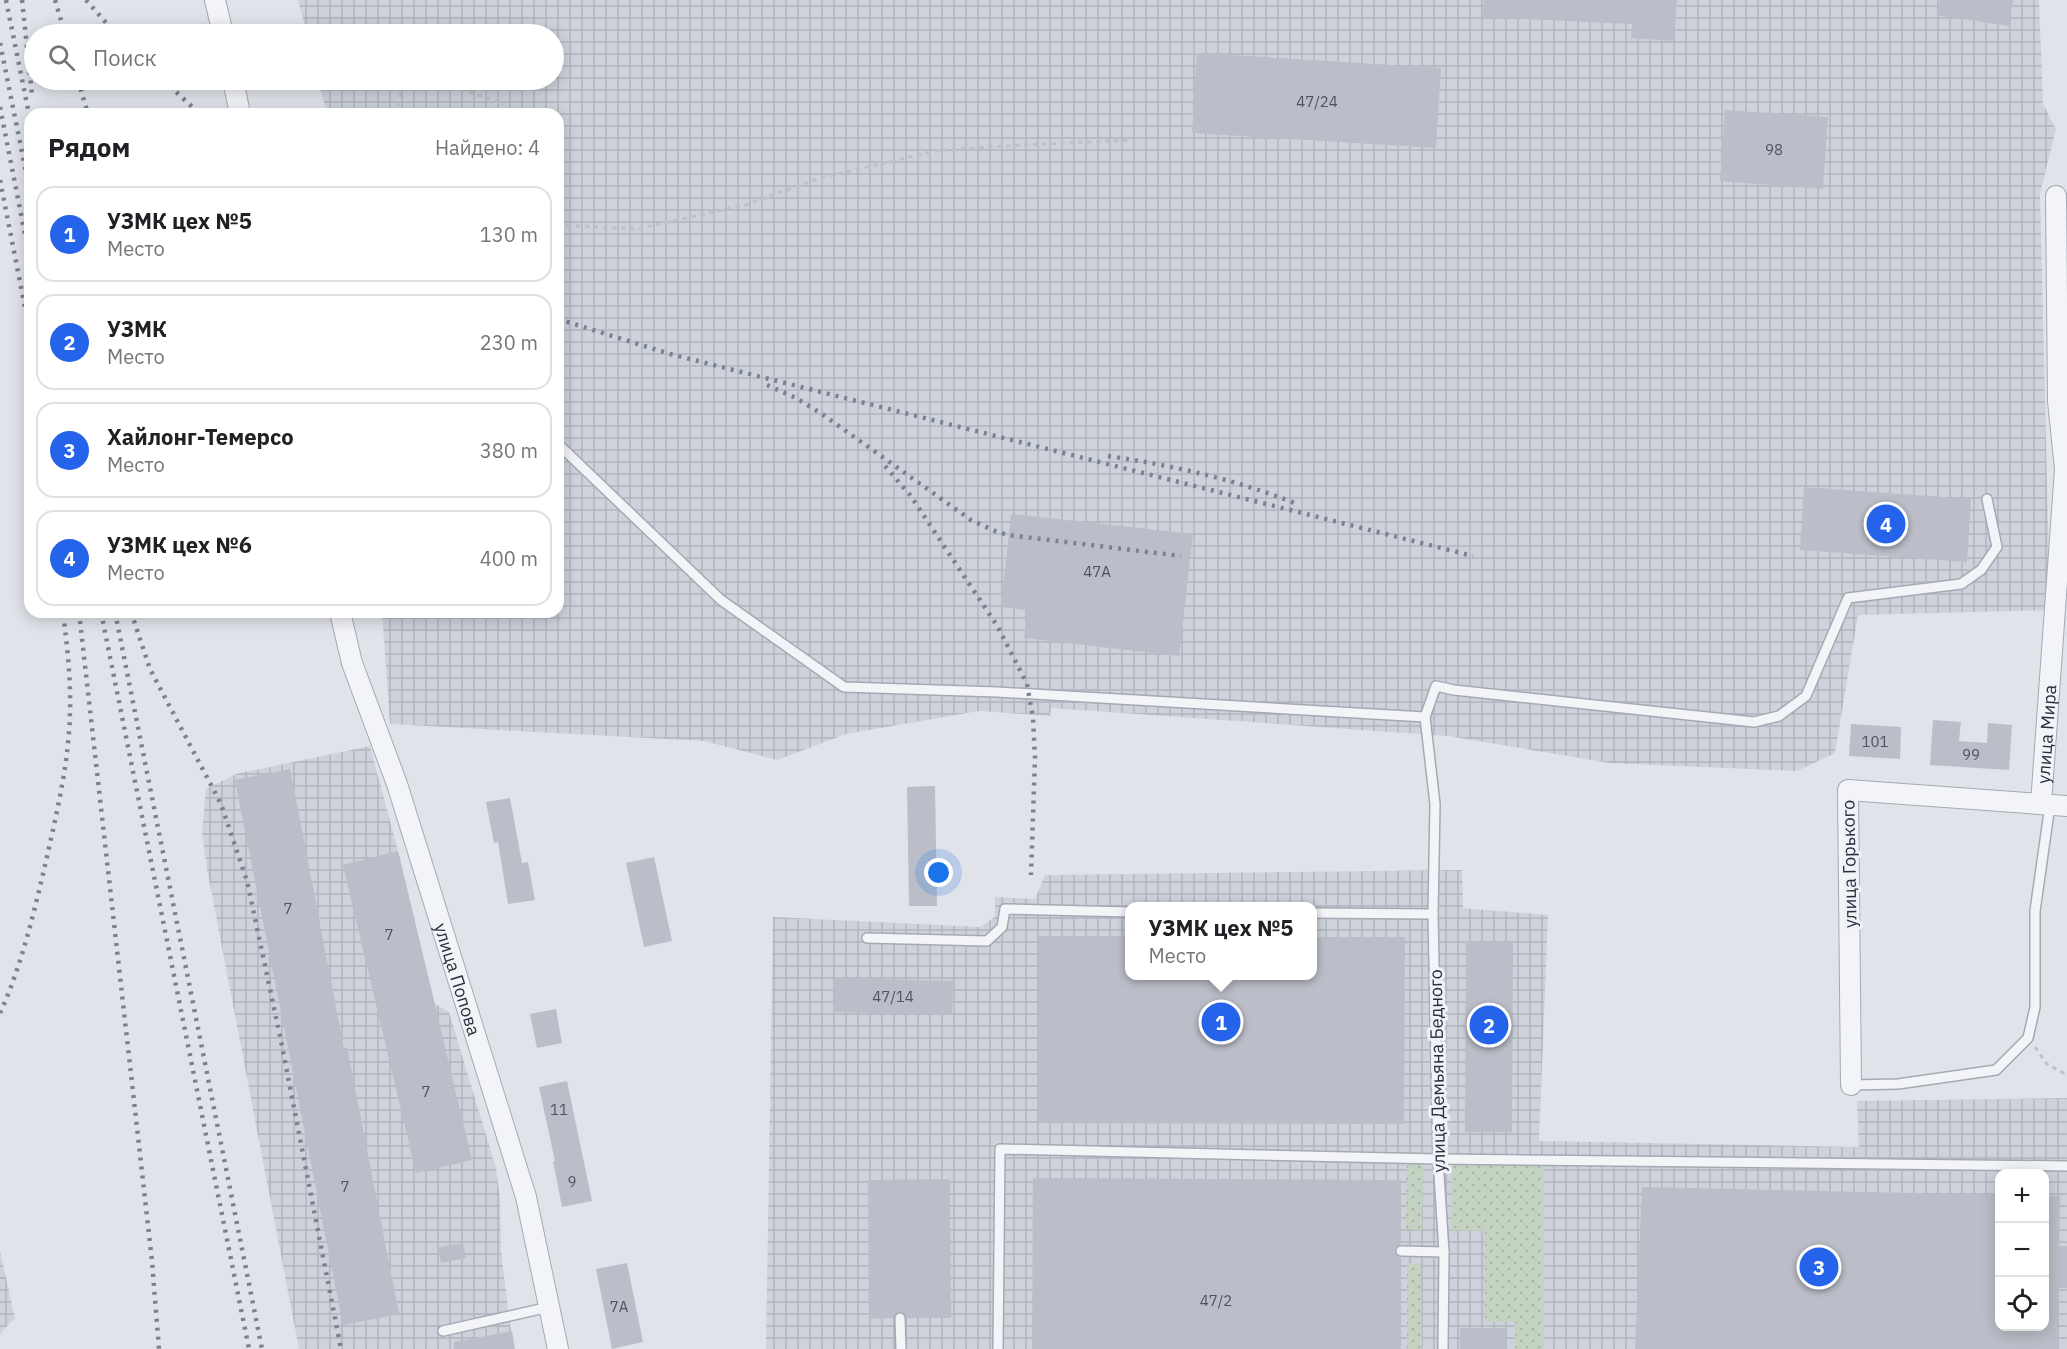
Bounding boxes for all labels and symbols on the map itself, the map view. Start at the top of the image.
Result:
house number: 47/24 [1296,92,1338,111]
house number: 98 [1765,140,1783,159]
pin: 4 [1866,502,1906,546]
house number: 47А [1083,562,1111,581]
street label: улица Мира [2031,683,2061,785]
house number: 101 [1861,732,1889,751]
house number: 99 [1962,745,1980,764]
street label: улица Горького [1836,800,1862,928]
your location [924,858,953,887]
house number: 7 [283,899,293,918]
street label: улица Попова [430,920,486,1039]
house number: 7 [384,925,394,944]
street label: улица Демьяна Бедного [1424,969,1450,1173]
house number: 47/14 [872,987,914,1006]
pin: 1 [1202,1000,1240,1044]
pin: 2 [1470,1002,1508,1048]
house number: 7 [421,1082,431,1101]
house number: 11 [550,1100,568,1119]
house number: 9 [567,1172,577,1191]
house number: 7 [340,1177,350,1196]
pin: 3 [1800,1244,1838,1290]
house number: 47/2 [1200,1291,1232,1310]
house number: 7А [610,1297,629,1316]

